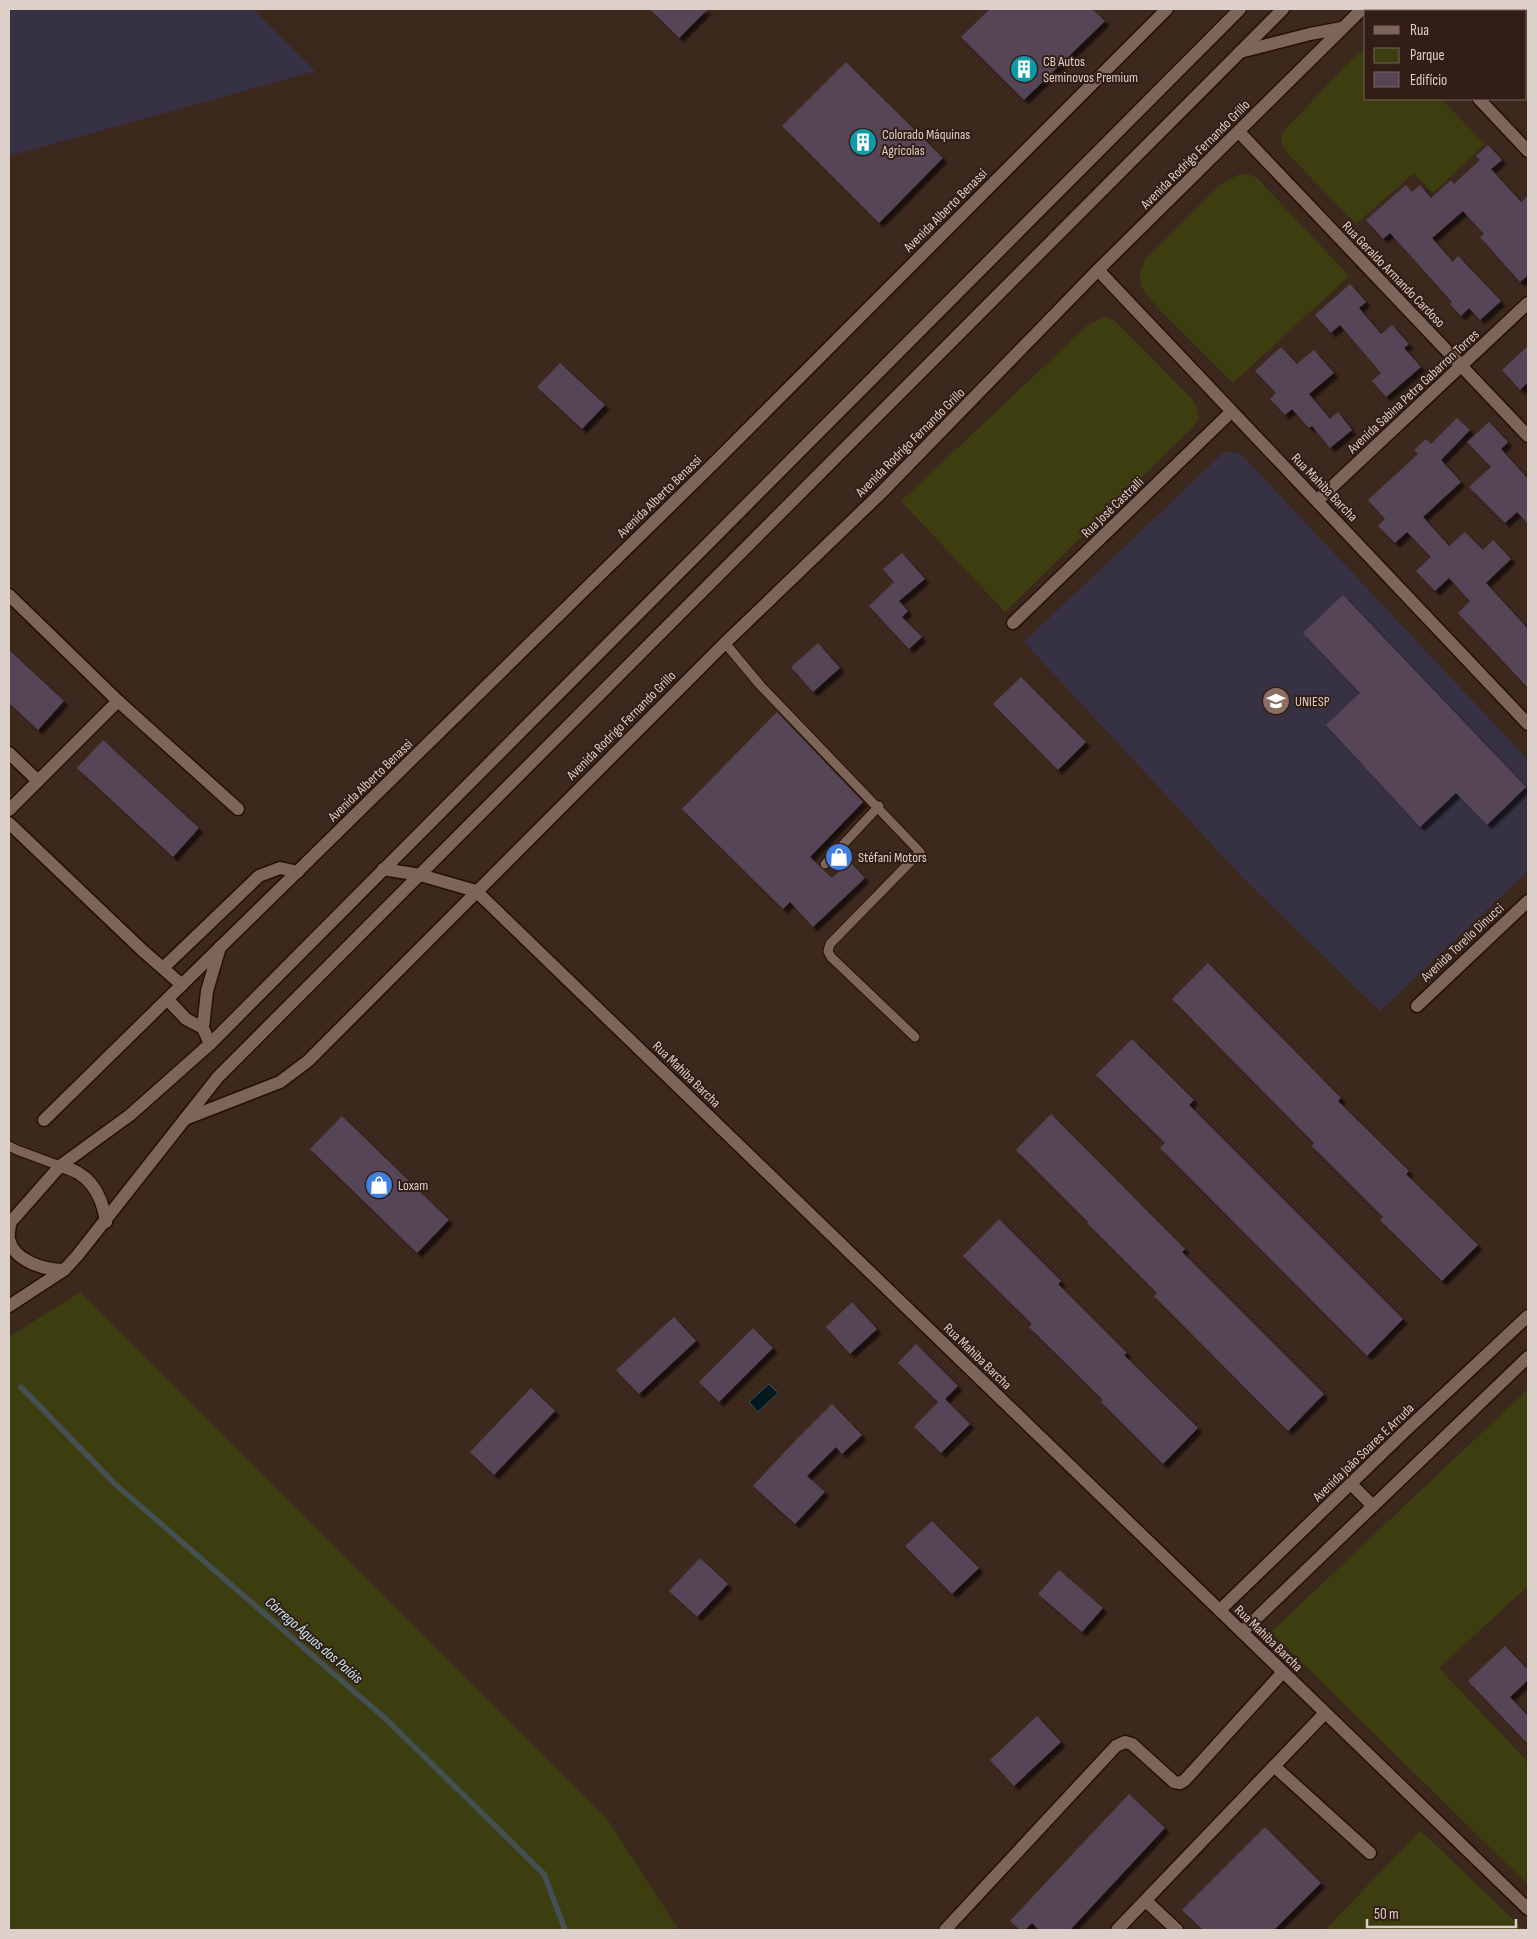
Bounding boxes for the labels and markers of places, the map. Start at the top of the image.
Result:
place label: CB Autos Seminovos Premium [1043,53,1138,86]
building icon: CB Autos Seminovos Premium [1009,54,1039,84]
place label: Colorado Máquinas Agrícolas [881,126,970,159]
building icon: Colorado Máquinas Agrícolas [848,127,878,157]
school or university icon: UNIESP [1261,686,1291,716]
place label: UNIESP [1295,693,1330,710]
shop icon: Stéfani Motors [824,842,854,872]
place label: Stéfani Motors [858,849,927,866]
shop icon: Loxam [364,1170,394,1200]
place label: Loxam [398,1177,428,1194]

